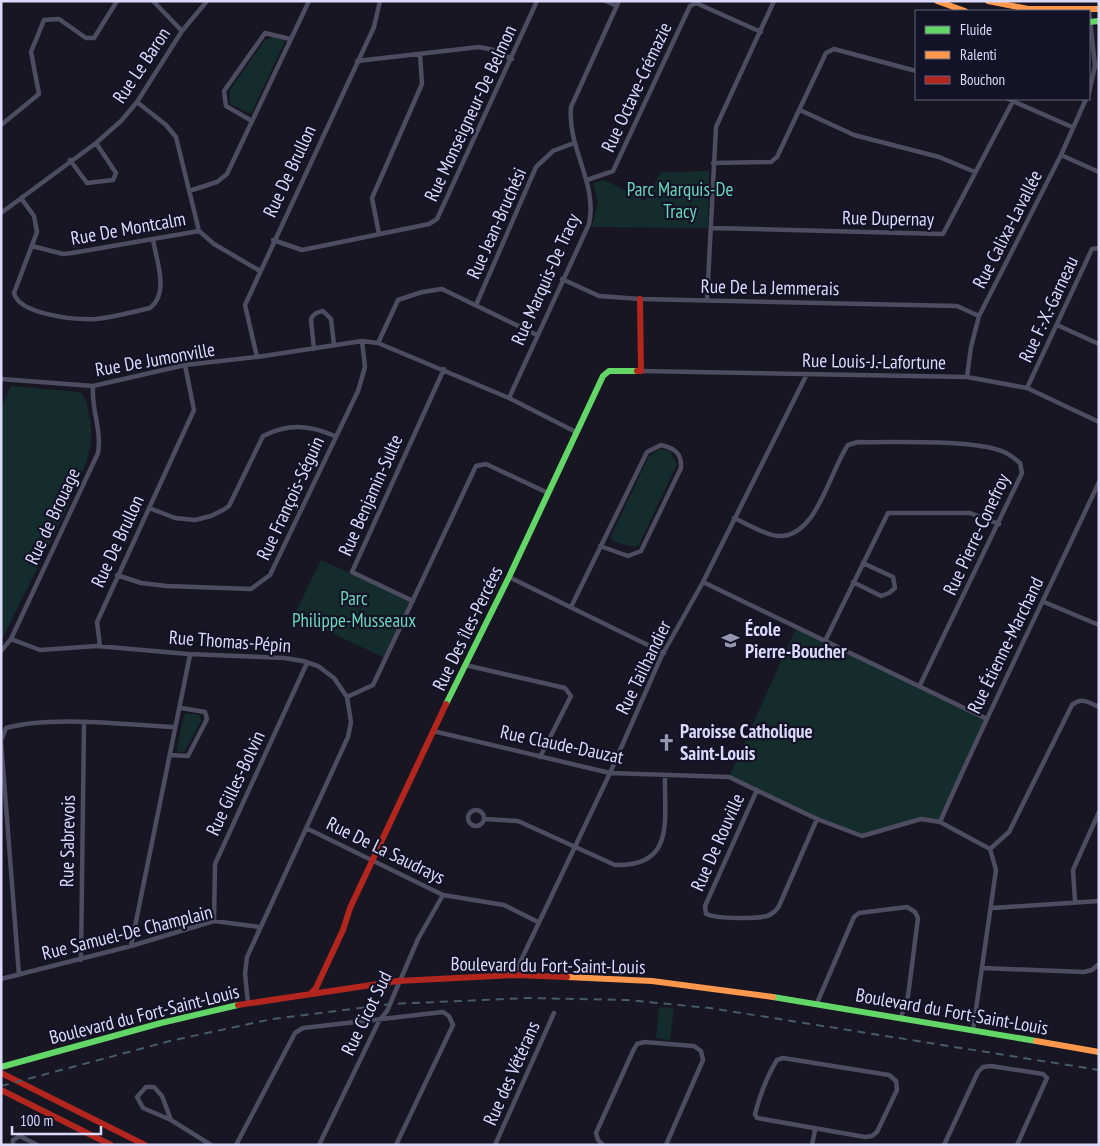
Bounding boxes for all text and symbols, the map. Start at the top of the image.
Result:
legend [915,10,1090,100]
street label: Rue Octave-Crémazie [595,18,677,156]
text: Fluide [960,20,992,39]
street label: Rue Monseigneur-De Belmon [419,21,521,205]
street label: Rue Le Baron [107,22,175,108]
text: Ralenti [960,45,997,64]
text: Bouchon [960,70,1005,89]
street label: Rue De Brullon [257,121,321,221]
street label: Rue Jean-Bruchési [461,164,531,282]
street label: Rue Calixa-Lavallée [967,166,1047,292]
park label: Parc Marquis-De Tracy [627,177,733,223]
street label: Rue Dupernay [842,205,935,231]
street label: Rue De Montcalm [69,206,187,250]
street label: Rue Marquis-De Tracy [505,209,585,348]
street label: Rue F.-X.-Garneau [1013,252,1083,366]
street label: Rue De La Jemmerais [700,274,840,300]
street label: Rue De Jumonville [93,337,217,381]
street label: Rue Louis-J.-Lafortune [802,348,946,374]
street label: Rue Benjamin-Sulte [333,431,407,559]
street label: Rue François-Séguin [251,432,329,564]
street label: Rue de Brouage [19,464,85,568]
street label: Rue Pierre-Conefroy [937,469,1015,599]
street label: Rue De Brullon [85,491,149,591]
street label: Rue Des îles-Percées [427,562,507,694]
street label: Rue Étienne-Marchand [962,573,1048,717]
park label: Parc Philippe-Musseaux [292,586,416,632]
street label: Rue Tailhandier [610,615,676,718]
place label: École Pierre-Boucher [745,617,847,663]
street label: Rue Thomas-Pépin [168,625,292,657]
school or university icon: École Pierre-Boucher [721,630,741,650]
street label: Rue Claude-Dauzat [498,719,627,769]
place label: Paroisse Catholique Saint-Louis [680,719,813,765]
street label: Rue Gilles-Bolvin [200,727,270,839]
church icon: Paroisse Catholique Saint-Louis [656,732,676,752]
street label: Rue De Rouville [685,789,749,894]
street label: Rue Sabrevois [54,795,80,887]
street label: Rue De La Saudrays [323,811,449,889]
street label: Rue Samuel-De Champlain [39,899,215,965]
street label: Boulevard du Fort-Saint-Louis [450,951,646,979]
street label: Rue Cicot Sud [335,967,397,1059]
street label: Boulevard du Fort-Saint-Louis [47,979,241,1049]
street label: Boulevard du Fort-Saint-Louis [854,982,1050,1040]
street label: Rue des Vétérans [477,1017,545,1129]
scale bar [12,1104,101,1136]
text: 100 m [20,1111,53,1130]

